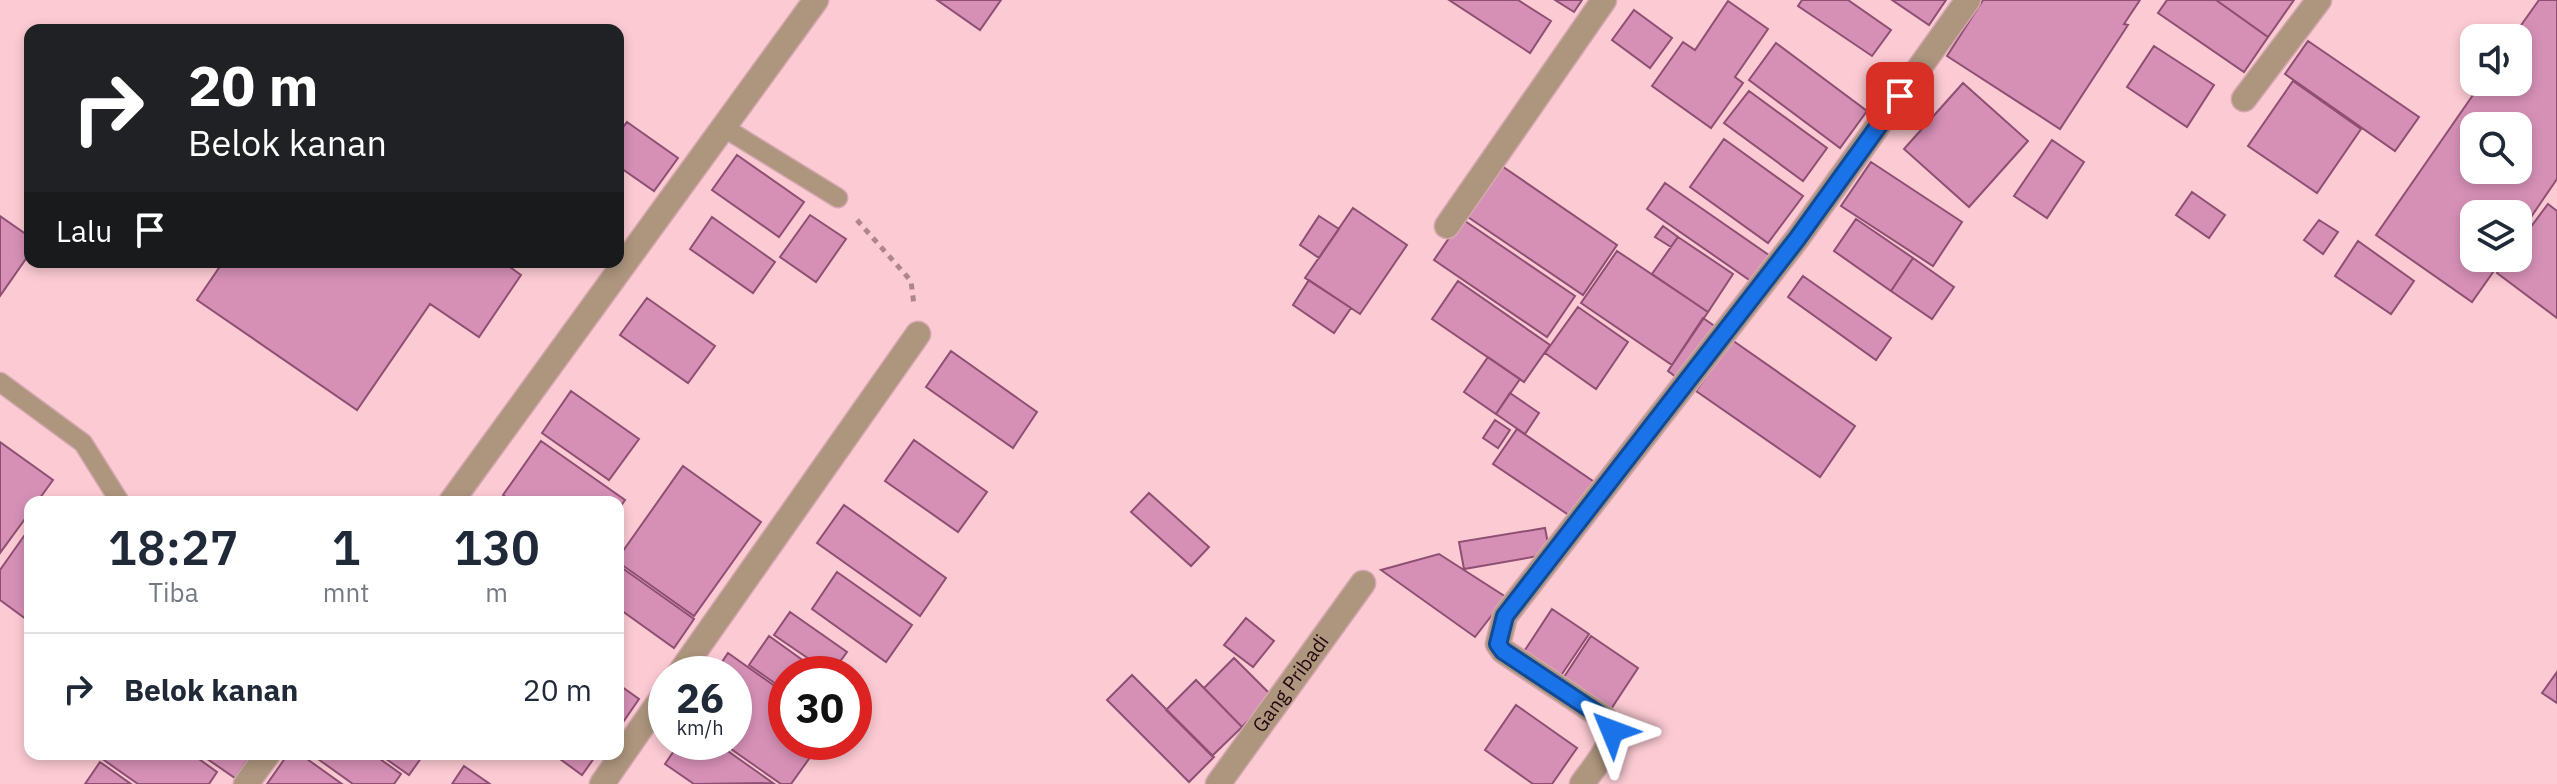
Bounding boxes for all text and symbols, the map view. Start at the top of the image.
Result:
map controls [2460,24,2532,272]
button: sound [2460,24,2532,96]
text: 20 m [188,49,318,121]
icon: right [56,56,160,160]
pin [1866,62,1934,130]
icon: arrive [1878,74,1922,118]
button: search [2460,112,2532,184]
text: Belok kanan [188,119,387,166]
button: layers [2460,200,2532,272]
icon: arrive [128,208,172,252]
text: Lalu [56,211,112,250]
text: 18:27 [108,516,239,578]
text: 1 [332,516,360,578]
text: 130 [453,516,540,578]
text: Tiba [148,575,199,609]
text: mnt [323,575,369,609]
text: m [485,575,508,609]
street label: Gang Pribadi [1246,629,1335,737]
speed limit sign: 30 [768,656,872,760]
icon: right [56,667,100,711]
text: Belok kanan [124,670,298,709]
text: 20 m [523,670,592,709]
text: 26 [676,672,724,724]
position arrow [1570,689,1654,773]
text: km/h [676,714,724,741]

